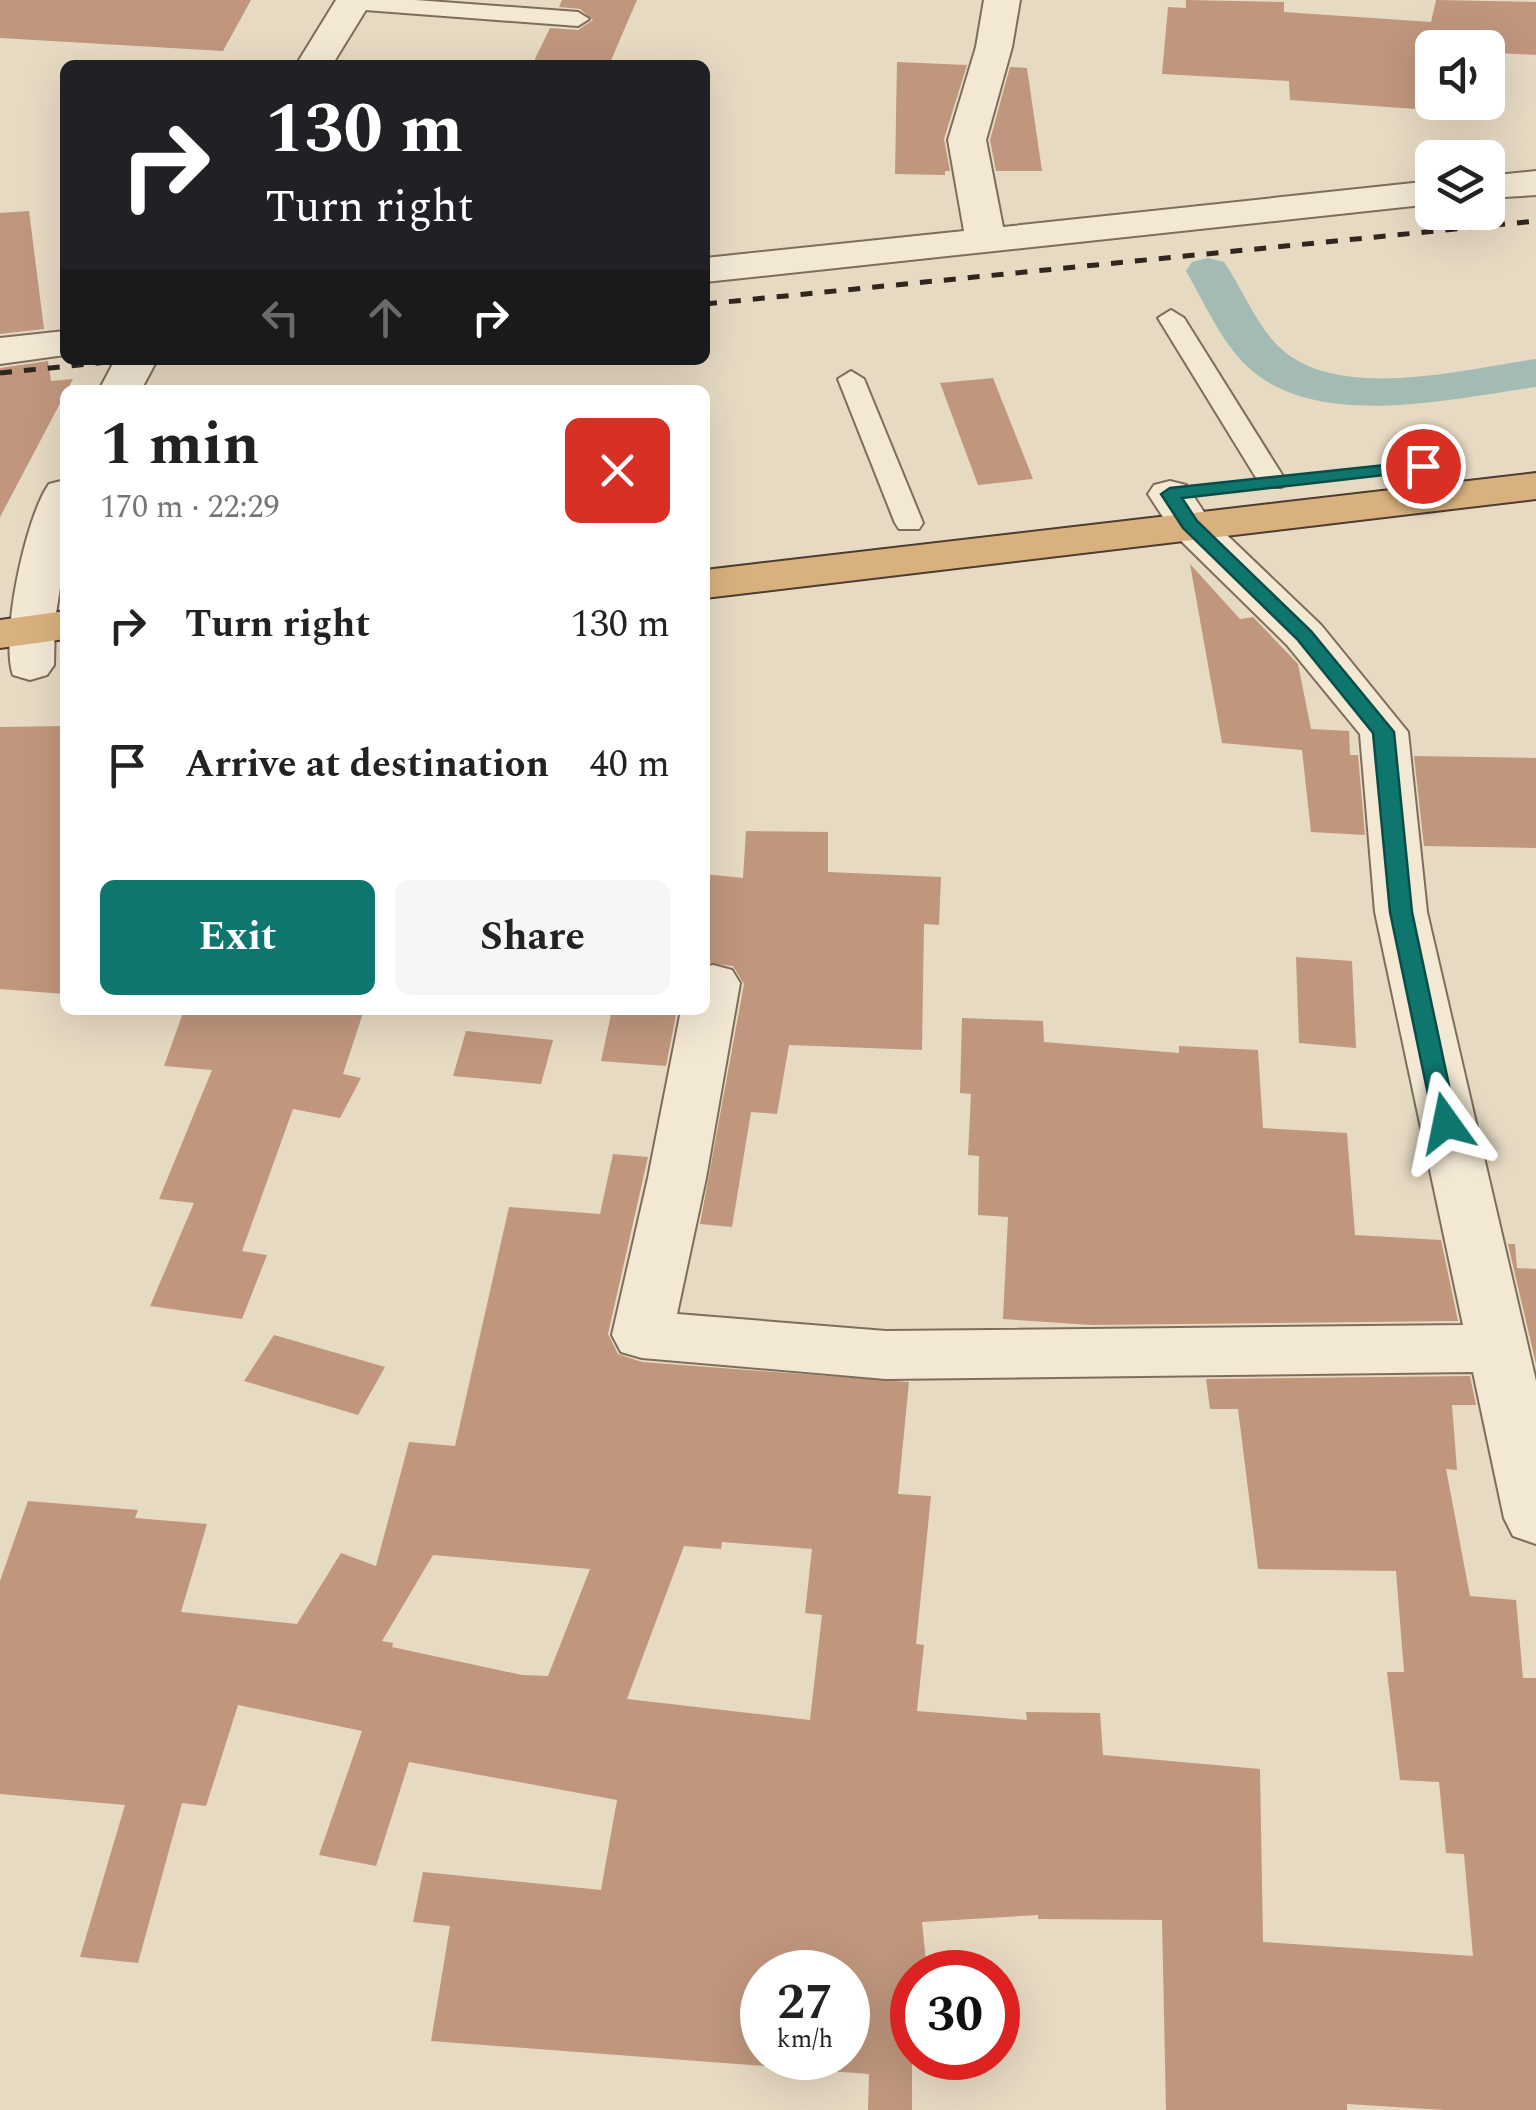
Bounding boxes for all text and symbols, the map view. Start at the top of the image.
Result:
map controls [1415,30,1505,230]
button: sound [1415,30,1505,120]
text: 130 m [265,77,463,183]
icon: right [100,100,230,230]
button: layers [1415,140,1505,230]
text: Turn right [265,173,474,242]
icon: left [253,290,308,345]
icon: ahead [358,290,413,345]
icon: right [463,290,518,345]
text: 1 min [100,399,260,491]
button: close [565,418,670,523]
pin [1381,424,1466,509]
icon: arrive [1396,439,1451,494]
text: 170 m · 22:29 [100,483,280,532]
text: Turn right [185,596,370,654]
text: 130 m [571,596,670,654]
icon: right [100,598,155,653]
text: Arrive at destination [185,736,549,794]
text: 40 m [590,736,670,794]
icon: arrive [100,738,155,793]
button: Exit [100,880,375,995]
button: Share [395,880,670,995]
position arrow [1394,1071,1498,1175]
speed limit sign: 30 [890,1950,1020,2080]
text: 27 [777,1965,833,2041]
text: km/h [777,2021,833,2059]

